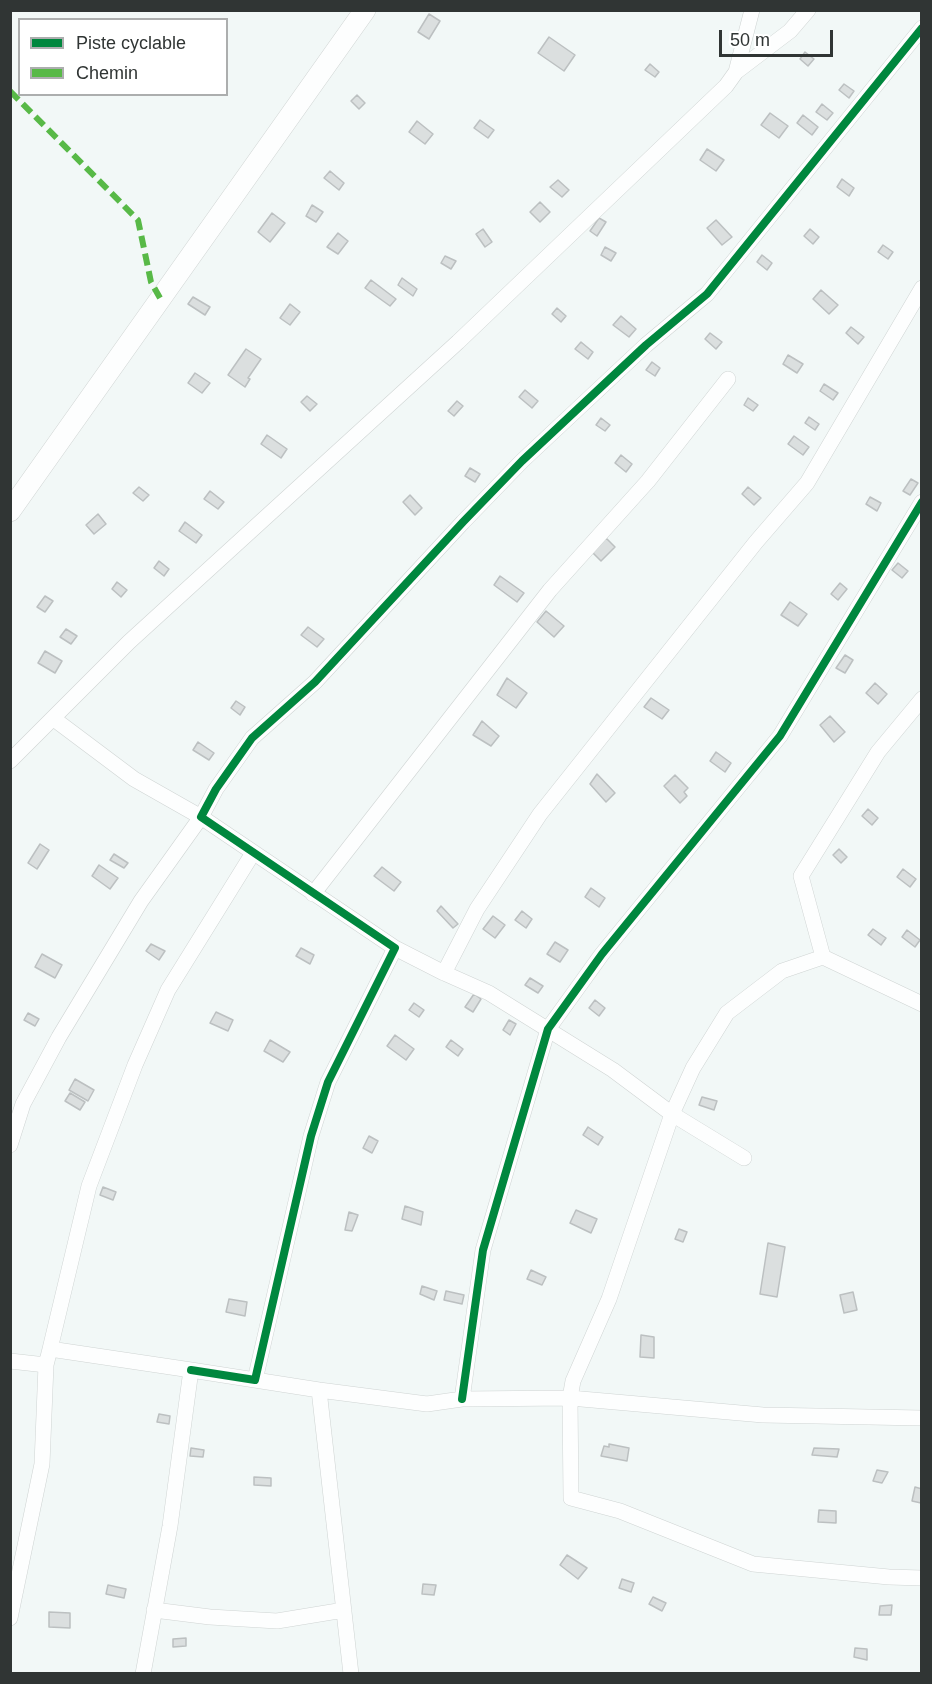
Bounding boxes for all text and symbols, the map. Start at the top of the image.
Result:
legend [18,18,228,96]
scale bar [722,18,836,56]
text: 50 m [730,30,770,50]
text: Piste cyclable [76,33,186,53]
text: Chemin [76,63,138,83]

